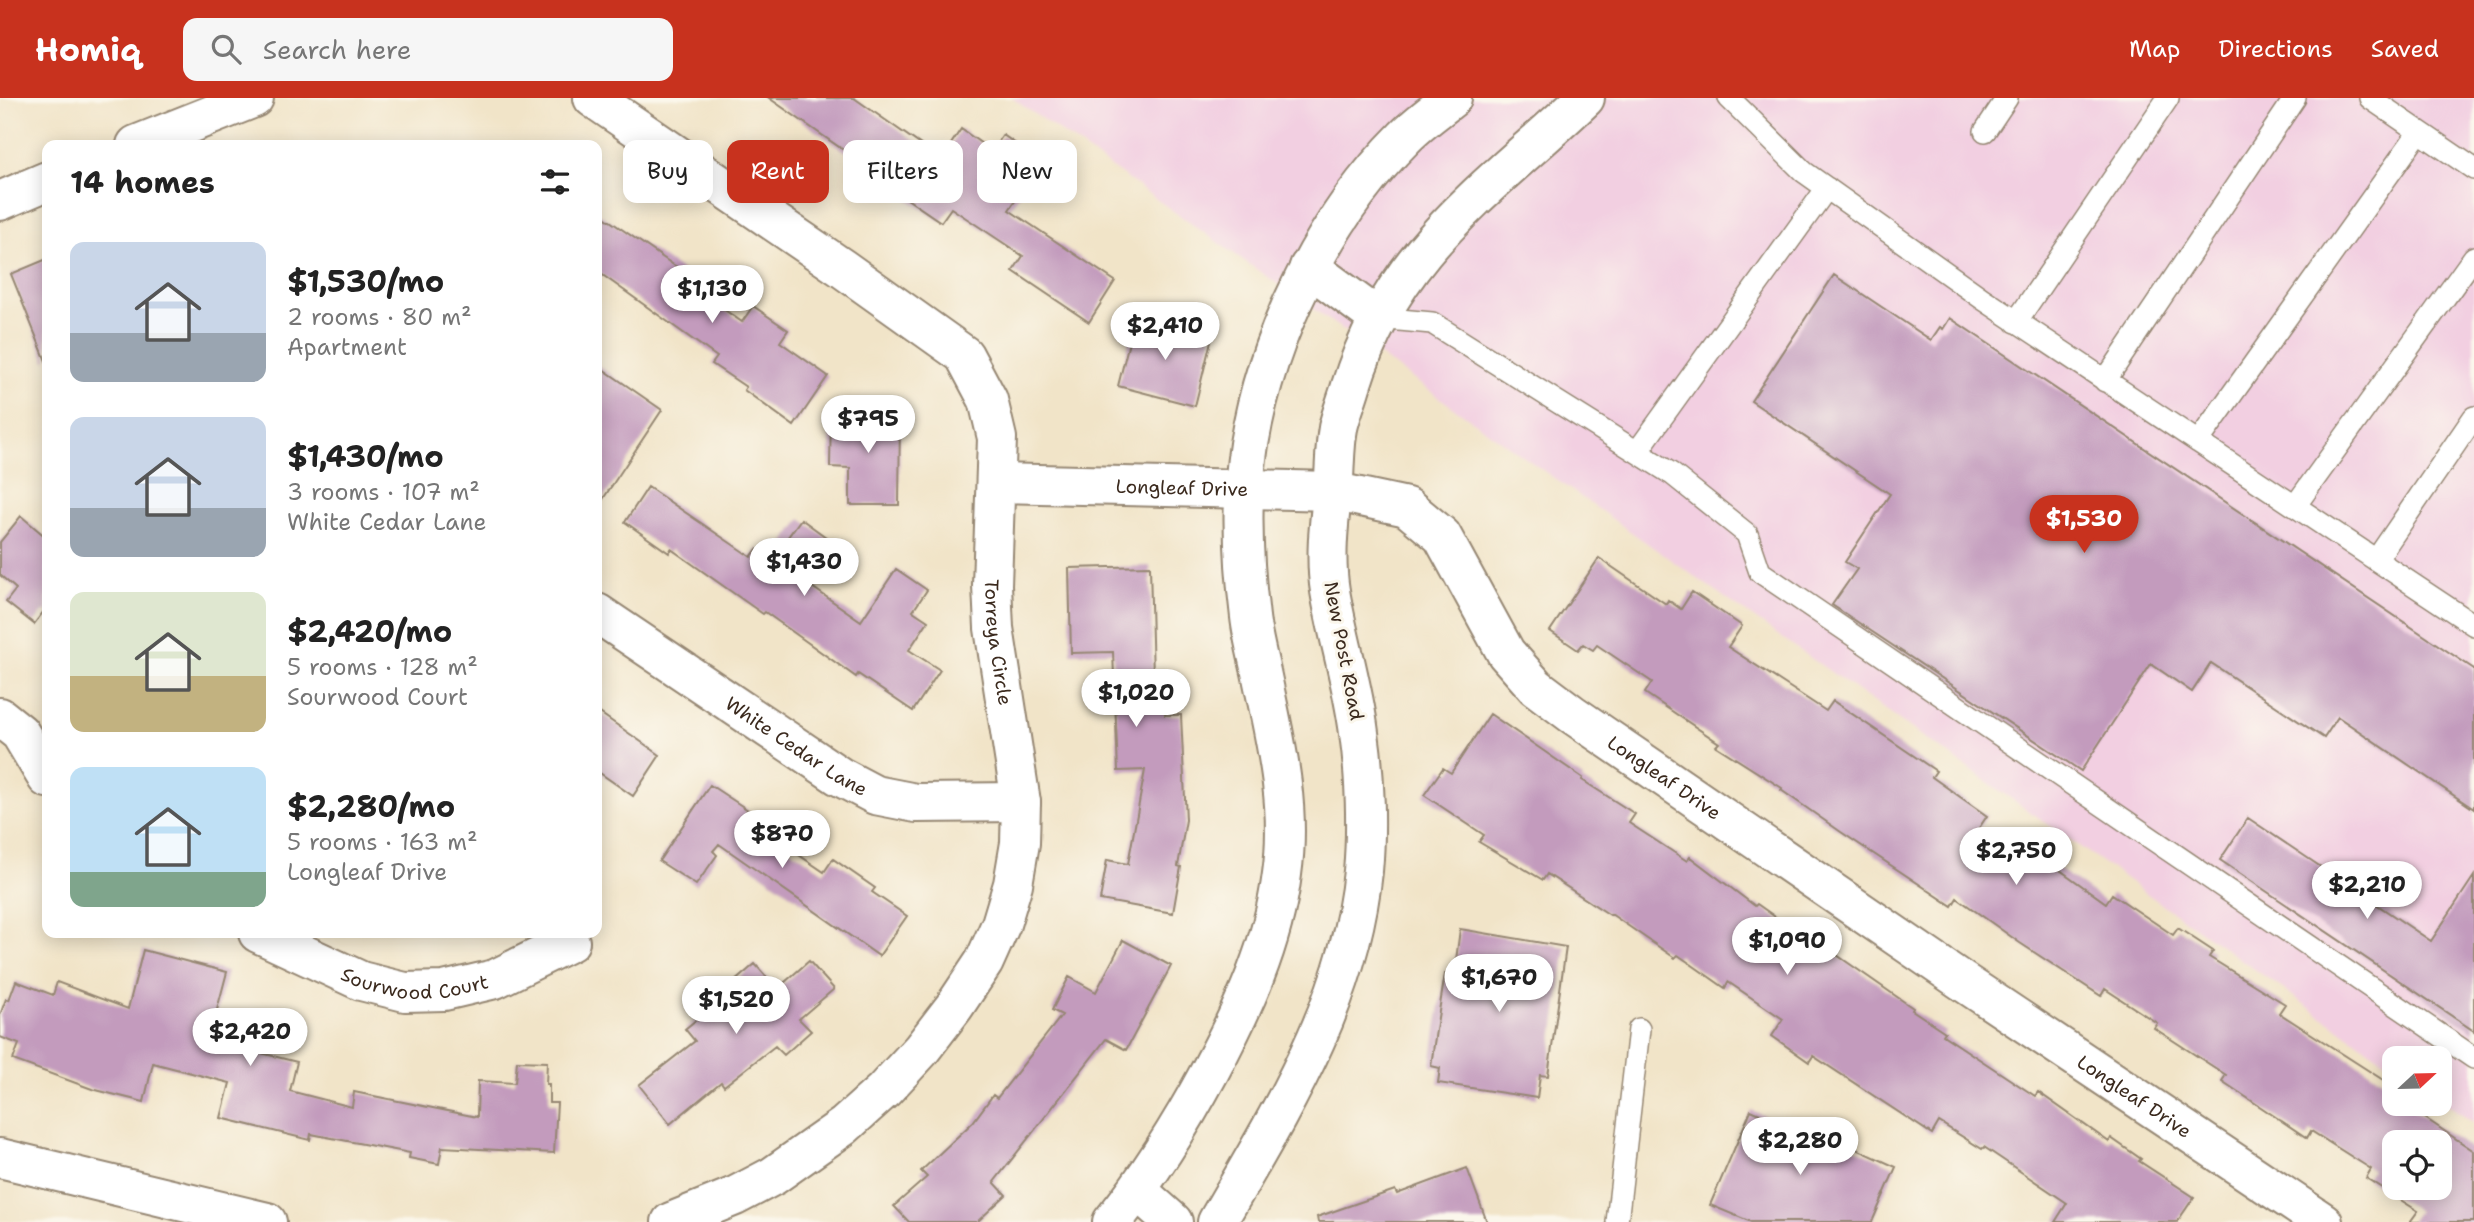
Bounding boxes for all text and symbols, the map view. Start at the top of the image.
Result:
search box [183,18,673,81]
text: Homiq [35,27,141,72]
icon: search [207,30,245,68]
text: Search here [263,32,411,67]
text: Map [2129,33,2180,65]
text: Directions [2218,33,2333,65]
text: Saved [2371,33,2439,65]
chip: Buy [623,140,713,203]
chip: Rent [727,140,829,203]
chip: Filters [843,140,963,203]
chip: New [977,140,1077,203]
text: 14 homes [70,162,215,203]
icon: filters [536,163,574,201]
text: $1,530/mo [287,261,444,302]
pin: $1,130 [655,266,769,325]
icon: home [126,270,210,354]
text: $1,130 [677,273,747,303]
text: 2 rooms · 80 m² [287,302,472,332]
pin: $2,410 [1108,302,1222,362]
text: $2,410 [1127,310,1203,340]
text: Apartment [287,332,407,362]
pin: $795 [827,396,909,455]
text: $795 [837,403,899,433]
text: $1,430/mo [287,436,444,477]
icon: home [126,445,210,529]
street label: Longleaf Drive [1115,473,1248,502]
text: 3 rooms · 107 m² [287,477,480,507]
pin: $1,530 [2027,496,2141,555]
text: $1,530 [2046,503,2122,533]
text: White Cedar Lane [287,507,487,537]
pin: $1,430 [747,538,861,598]
text: $1,430 [766,546,842,576]
street label: Torreya Circle [979,579,1018,707]
street label: New Post Road [1318,579,1370,723]
text: $2,420/mo [287,611,452,652]
icon: home [126,620,210,704]
text: 5 rooms · 128 m² [287,652,478,682]
pin: $1,020 [1079,670,1193,729]
text: $1,020 [1097,677,1175,707]
text: Sourwood Court [287,682,468,712]
street label: White Cedar Lane [721,691,872,801]
street label: Longleaf Drive [1603,730,1726,825]
text: $2,280/mo [287,786,455,827]
icon: home [126,795,210,879]
pin: $870 [741,810,823,870]
text: $870 [750,818,814,848]
text: 5 rooms · 163 m² [287,827,478,857]
pin: $2,750 [1959,828,2073,887]
text: $2,750 [1975,835,2057,865]
text: Longleaf Drive [287,857,447,887]
pin: $2,210 [2310,862,2424,921]
text: $2,210 [2328,869,2406,899]
pin: $1,090 [1730,918,1844,977]
text: $1,090 [1748,925,1826,955]
pin: $1,670 [1442,954,1556,1014]
street label: Sourwood Court [337,961,491,1005]
text: $1,670 [1460,962,1538,992]
pin: $1,520 [679,976,793,1036]
text: $1,520 [698,984,774,1014]
pin: $2,420 [193,1009,307,1068]
text: $2,420 [209,1016,291,1046]
north arrow [2382,1046,2452,1116]
map controls [2382,1046,2452,1200]
street label: Longleaf Drive [2072,1049,2197,1143]
pin: $2,280 [1743,1118,1857,1177]
text: $2,280 [1757,1125,1843,1155]
button: locate [2382,1130,2452,1200]

